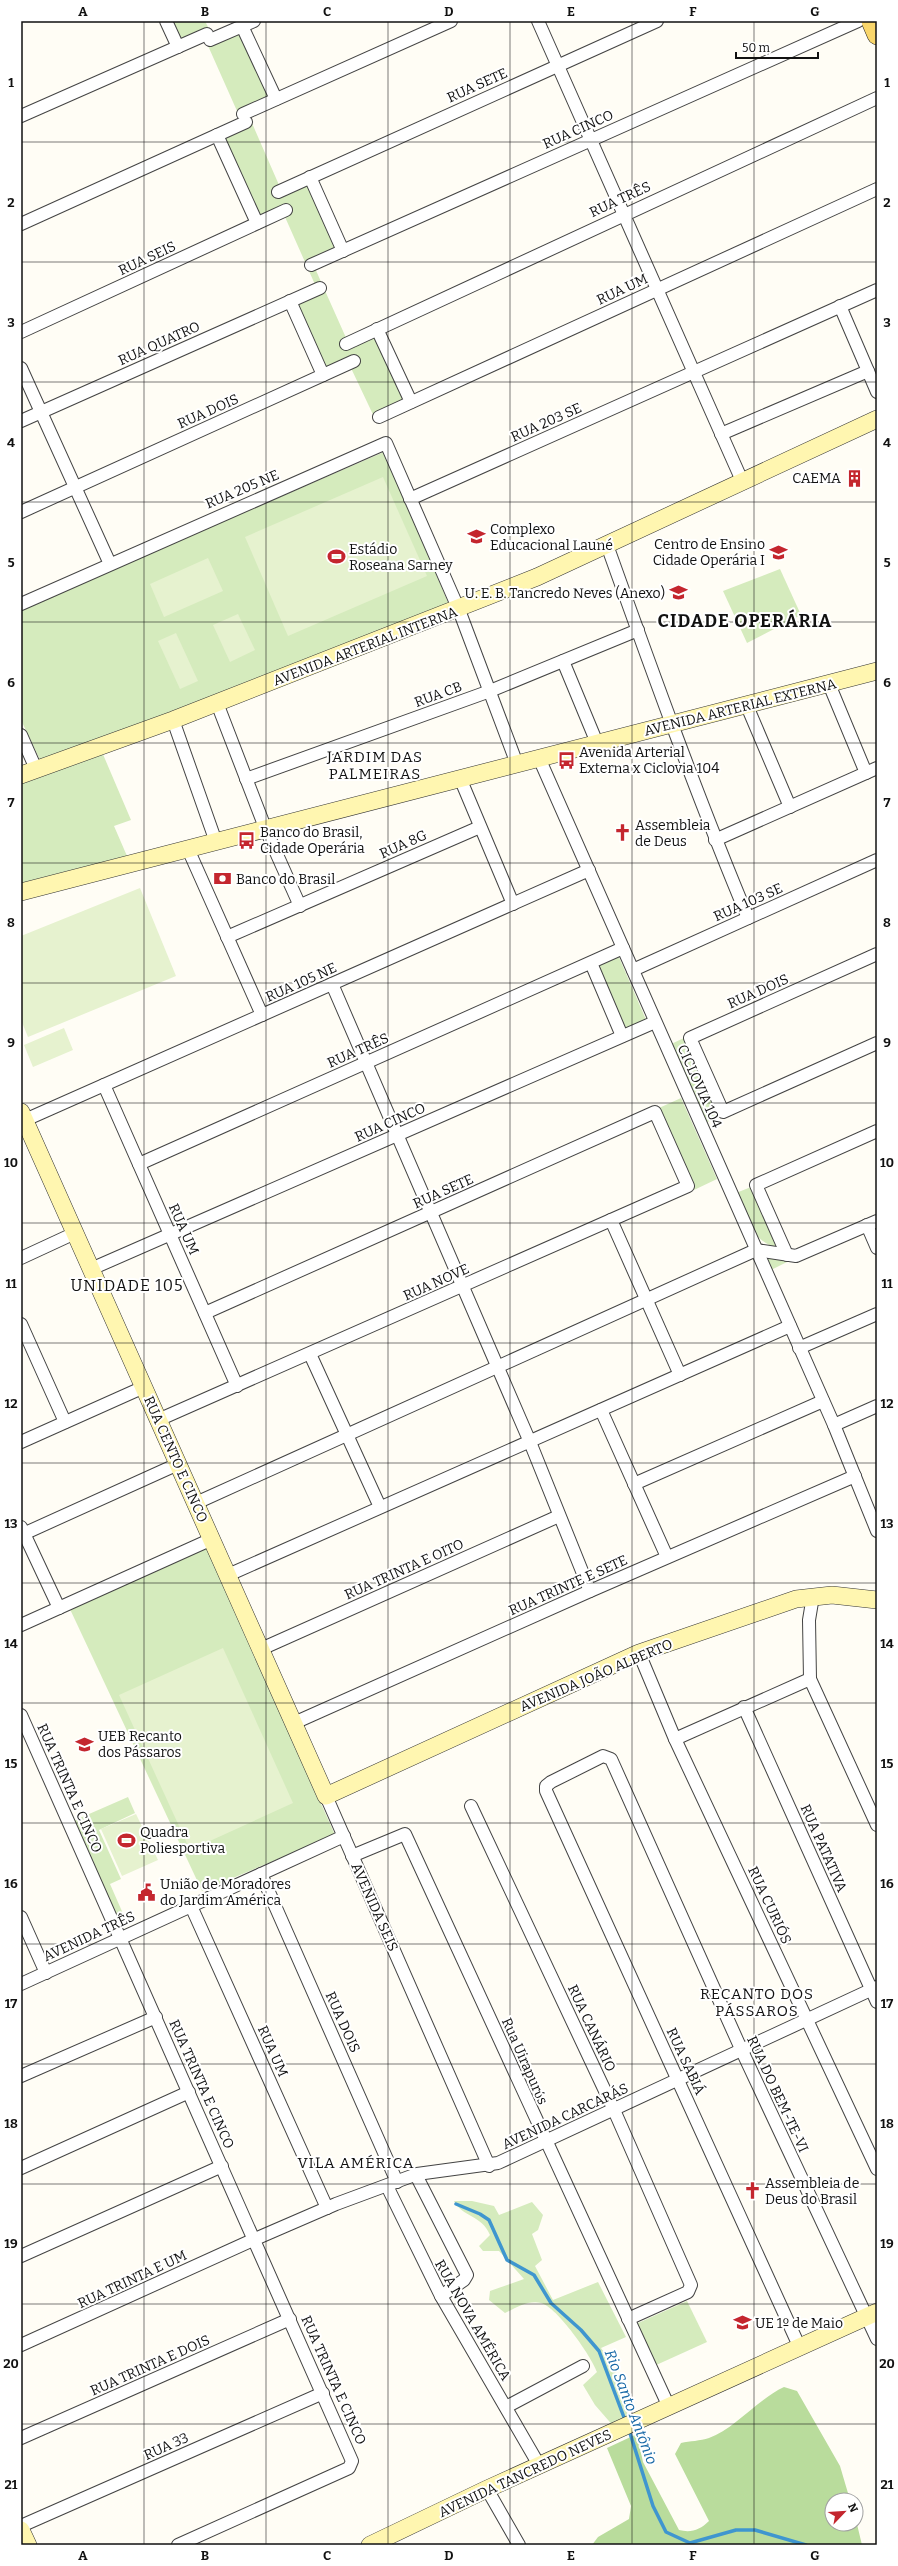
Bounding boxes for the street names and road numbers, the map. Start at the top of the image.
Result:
street label: RUA SETE [444,65,510,106]
street label: RUA CINCO [540,106,616,153]
street label: RUA TRÊS [586,177,654,221]
street label: RUA SEIS [116,238,179,279]
street label: RUA UM [594,270,650,309]
street label: RUA QUATRO [116,318,203,369]
street label: RUA DOIS [175,390,241,432]
street label: RUA 203 SE [508,399,584,446]
street label: RUA 205 NE [203,466,281,513]
street label: AVENIDA ARTERIAL INTERNA [271,603,460,690]
street label: AVENIDA ARTERIAL EXTERNA [642,675,838,740]
street label: RUA CB [412,678,464,711]
street label: RUA 8G [377,827,429,862]
street label: RUA 103 SE [711,880,785,925]
street label: RUA 105 NE [263,959,339,1006]
street label: RUA DOIS [725,970,791,1012]
street label: RUA TRÊS [324,1028,392,1072]
street label: CICLOVIA 104 [674,1042,725,1130]
street label: RUA CINCO [352,1099,428,1146]
street label: RUA SETE [410,1171,476,1212]
street label: RUA UM [165,1201,202,1257]
street label: RUA NOVE [401,1260,472,1305]
street label: RUA CENTO E CINCO [140,1393,211,1525]
street label: RUA TRINTA E OITO [342,1536,466,1603]
street label: RUA TRINTE E SETE [506,1552,630,1619]
street label: AVENIDA JOÃO ALBERTO [517,1636,675,1715]
street label: RUA TRINTA E CINCO [33,1721,106,1855]
street label: RUA PATATIVA [797,1802,851,1895]
street label: AVENIDA SEIS [347,1860,402,1954]
street label: RUA CURIÓS [744,1863,796,1947]
street label: AVENIDA TRÊS [40,1907,138,1965]
street label: RUA CANÁRIO [564,1982,620,2074]
street label: RUA DOIS [322,1989,364,2055]
street label: Rua Uirapurύs [498,2015,551,2107]
street label: RUA TRINTA E CINCO [165,2017,238,2151]
street label: RUA UM [254,2023,291,2079]
street label: RUA SABIÁ [663,2025,709,2097]
street label: RUA DO BEM-TE-VI [743,2033,812,2155]
street label: AVENIDA CARCARÁS [499,2079,631,2153]
street label: RUA TRINTA E UM [75,2247,189,2312]
street label: RUA NOVA AMÉRICA [431,2256,515,2384]
street label: RUA TRINTA E CINCO [297,2313,370,2447]
street label: RUA TRINTA E DOIS [88,2331,213,2399]
street label: AVENIDA TANCREDO NEVES [436,2426,614,2521]
street label: RUA 33 [141,2429,191,2464]

